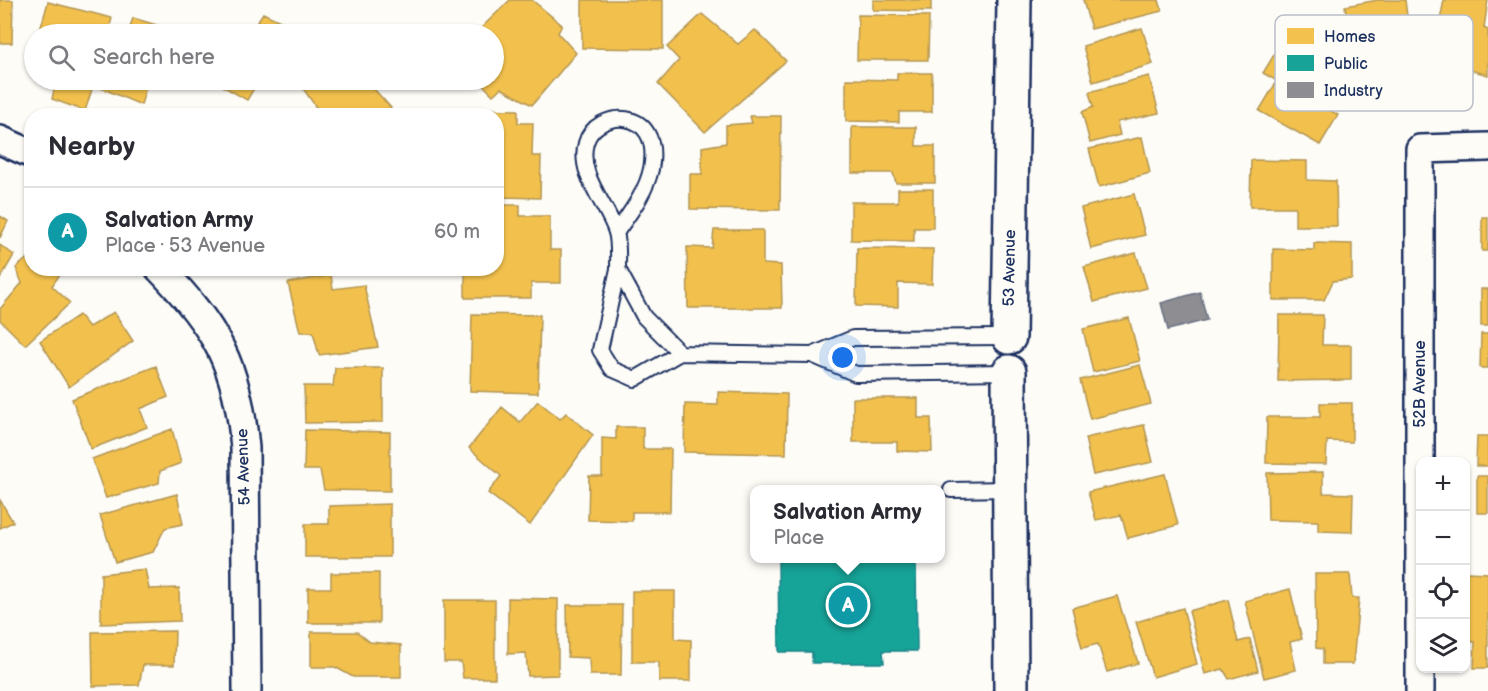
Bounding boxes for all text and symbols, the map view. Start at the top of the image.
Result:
legend [1275,15,1473,111]
search box [24,24,504,90]
text: Homes [1324,28,1376,47]
icon: search [45,41,78,74]
text: Search here [93,44,215,71]
text: Public [1324,55,1368,74]
text: Industry [1324,82,1383,101]
text: Nearby [48,132,135,163]
text: Salvation Army [105,207,253,234]
text: A [61,220,74,244]
text: 60 m [434,220,480,244]
street label: 53 Avenue [1000,229,1020,307]
text: Place · 53 Avenue [105,234,265,258]
street label: 52B Avenue [1411,340,1430,428]
your location [828,343,857,372]
street label: 54 Avenue [233,428,255,506]
map controls [1416,457,1470,673]
button: + [1416,457,1470,511]
popup [750,485,945,563]
text: Salvation Army [773,499,922,526]
button: − [1416,511,1470,565]
text: Place [773,526,824,550]
button: locate [1416,565,1470,619]
pin: A [828,582,868,628]
button: layers [1416,619,1470,673]

